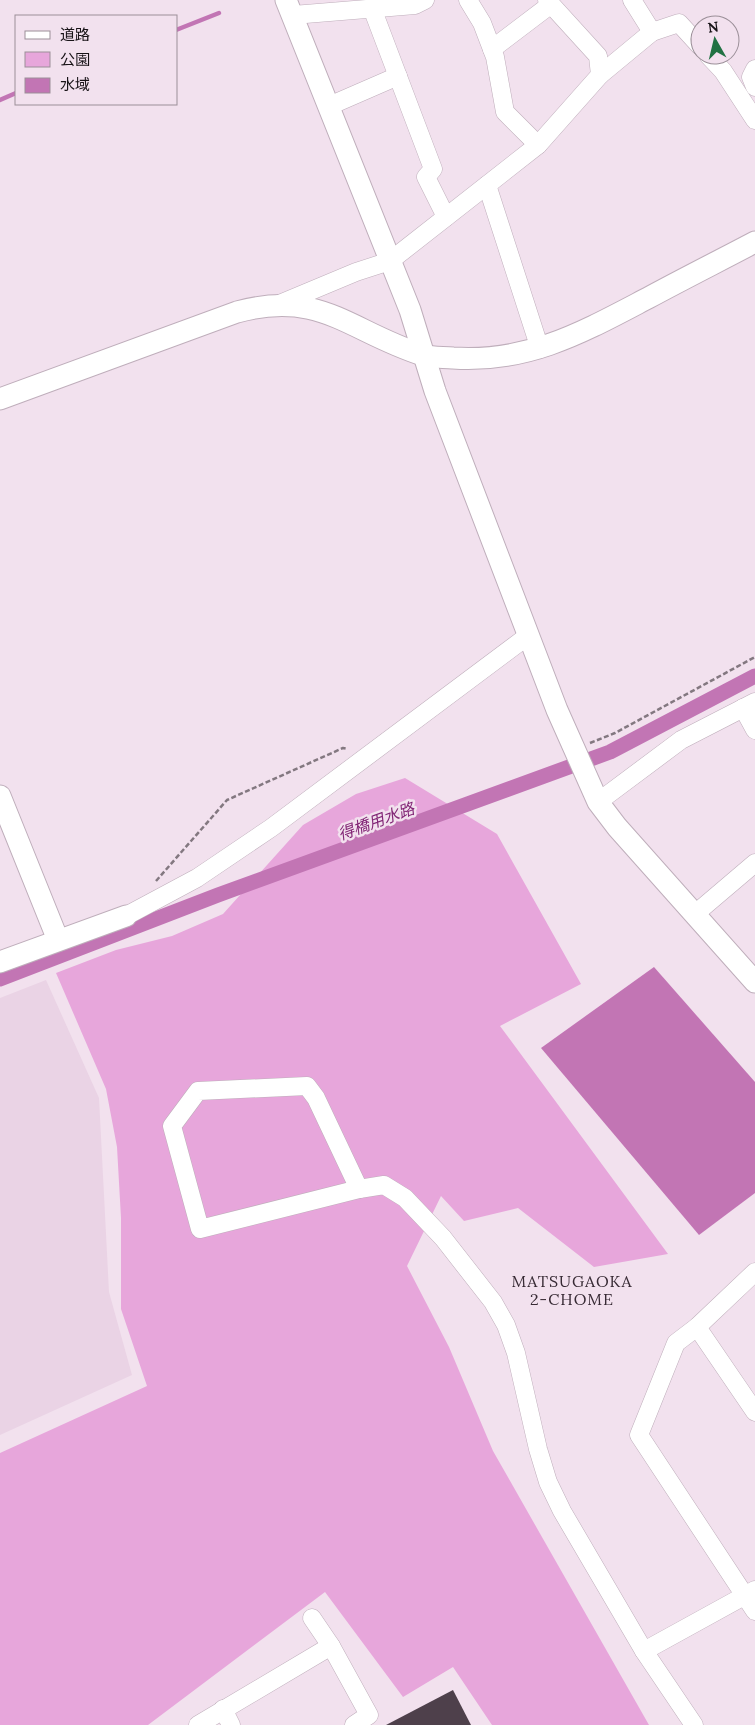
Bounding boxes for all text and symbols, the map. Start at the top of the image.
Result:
legend [15,15,178,105]
north arrow [690,15,740,65]
text: N [707,17,720,37]
text: 道路 [60,25,90,44]
text: 公園 [60,50,90,69]
text: 水域 [60,75,90,94]
water label: 得橋用水路 [335,797,419,844]
district label: MATSUGAOKA 2-CHOME [511,1271,633,1309]

